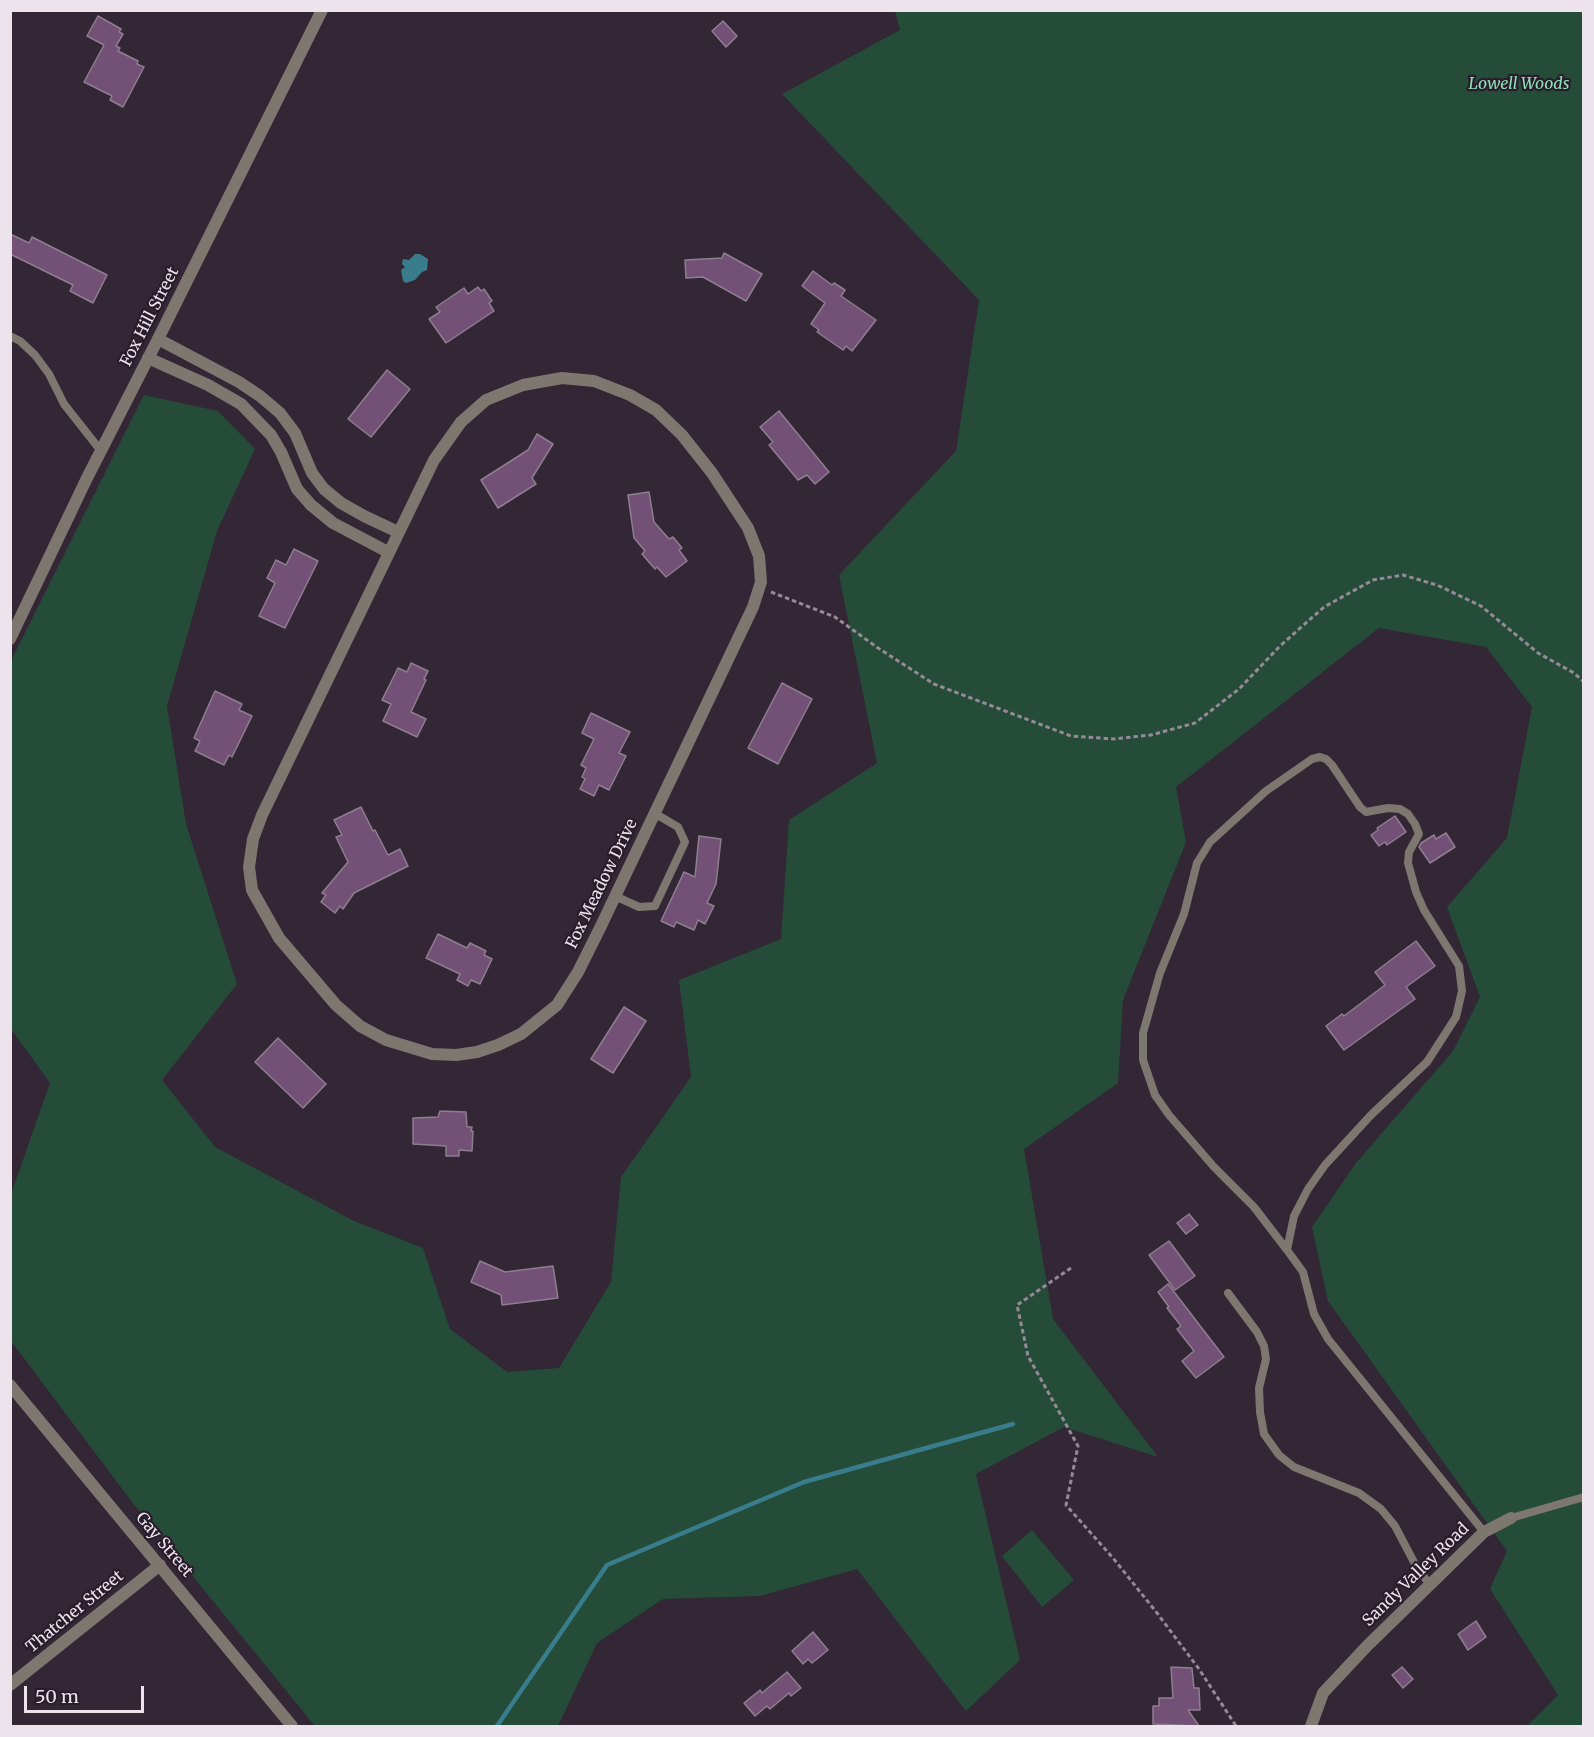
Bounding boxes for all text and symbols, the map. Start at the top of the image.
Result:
park label: Lowell Woods [1469,74,1569,94]
street label: Fox Hill Street [117,264,183,370]
street label: Fox Meadow Drive [562,816,642,952]
street label: Gay Street [131,1509,197,1581]
street label: Sandy Valley Road [1359,1519,1473,1631]
street label: Thatcher Street [22,1567,128,1657]
scale bar [27,1674,147,1712]
text: 50 m [35,1685,79,1708]

